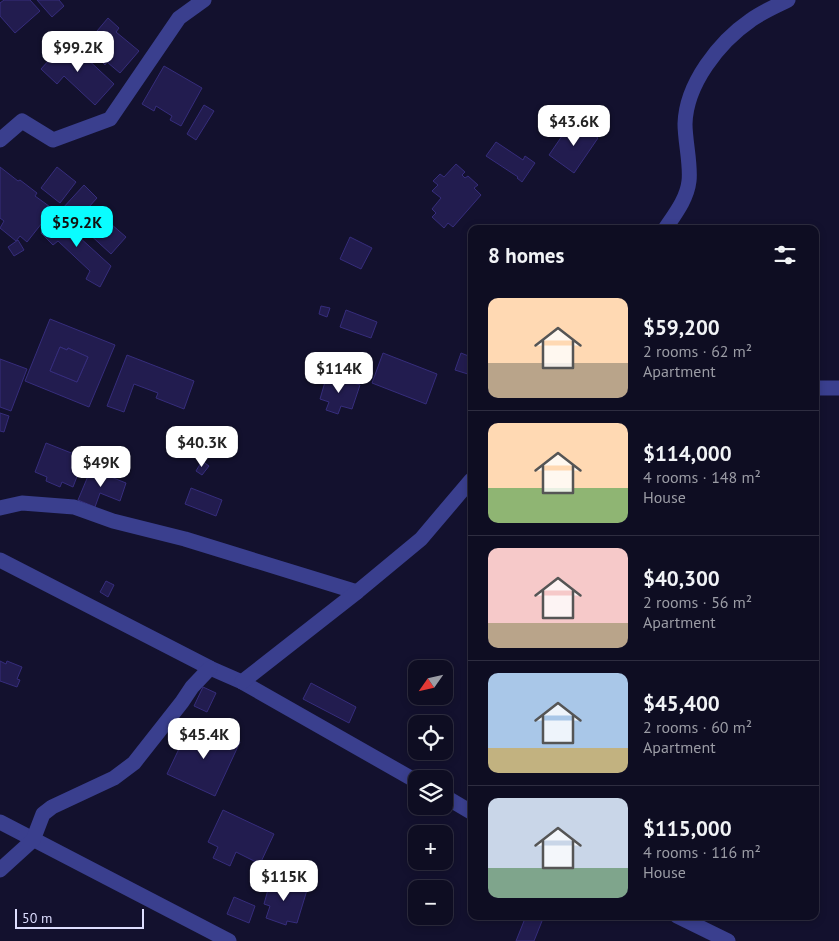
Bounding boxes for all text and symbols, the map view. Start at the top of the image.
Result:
pin: $99.2K [37,30,119,73]
text: $99.2K [53,37,103,57]
pin: $43.6K [533,104,615,147]
text: $43.6K [549,111,599,131]
pin: $59.2K [36,206,118,248]
text: $59.2K [52,212,102,232]
icon: filters [771,241,799,269]
text: 8 homes [488,242,564,269]
text: $59,200 [643,314,720,341]
icon: home [528,318,588,378]
text: 2 rooms · 62 m² [643,341,752,361]
pin: $114K [304,352,374,394]
text: $114K [316,358,362,378]
text: Apartment [643,361,716,381]
pin: $40.3K [161,426,243,468]
text: $40.3K [177,432,227,452]
text: $114,000 [643,440,732,467]
icon: home [528,443,588,503]
pin: $49K [71,446,131,488]
text: $49K [82,452,120,472]
text: 4 rooms · 148 m² [643,467,761,487]
text: House [643,487,686,507]
text: $40,300 [643,565,720,592]
icon: home [528,568,588,628]
text: 2 rooms · 56 m² [643,592,752,612]
text: Apartment [643,612,716,632]
north arrow [408,660,452,705]
map controls [408,660,453,925]
text: $45,400 [643,690,720,717]
icon: home [528,693,588,753]
button: locate [408,715,453,760]
text: 2 rooms · 60 m² [643,717,752,737]
pin: $45.4K [163,718,245,760]
text: $45.4K [179,724,229,744]
text: Apartment [643,737,716,757]
button: layers [408,770,453,815]
text: $115,000 [643,815,732,842]
icon: home [528,818,588,878]
button: + [408,825,453,870]
text: 4 rooms · 116 m² [643,842,761,862]
pin: $115K [249,860,319,902]
text: House [643,862,686,882]
text: $115K [261,866,307,886]
button: − [408,880,453,925]
scale bar [15,906,144,929]
text: 50 m [22,909,52,927]

